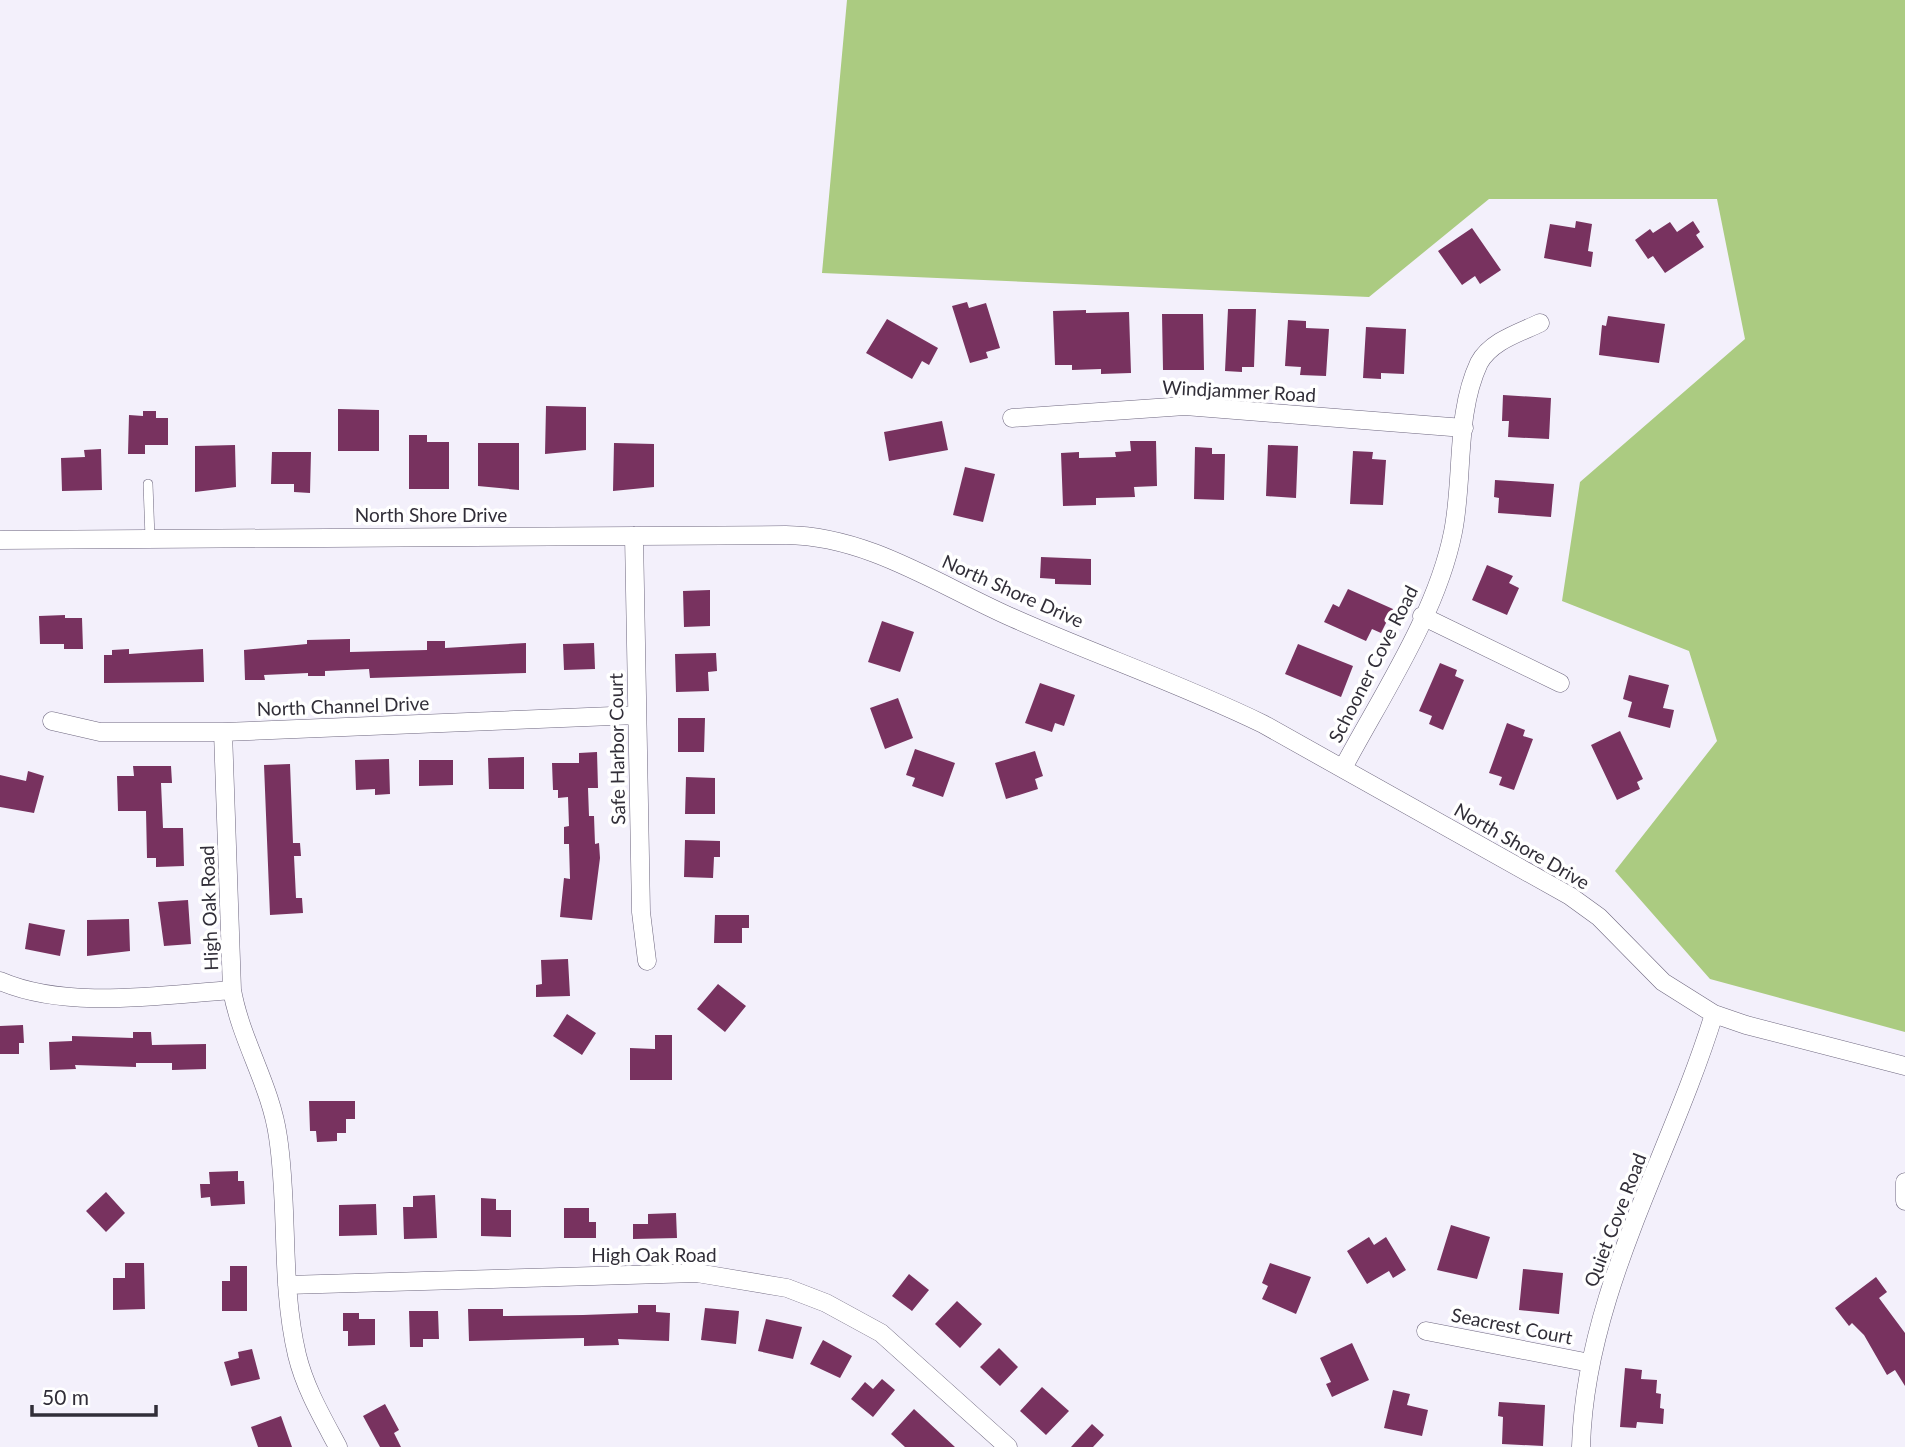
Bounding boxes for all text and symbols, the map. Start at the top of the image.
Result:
street label: Windjammer Road [1161,375,1317,406]
street label: North Shore Drive [355,503,507,526]
street label: North Shore Drive [939,549,1088,632]
street label: Schooner Cove Road [1323,581,1422,746]
street label: Safe Harbor Court [604,673,629,825]
street label: North Channel Drive [256,691,430,720]
street label: North Shore Drive [1450,798,1594,894]
street label: High Oak Road [195,845,222,971]
street label: Quiet Cove Road [1578,1150,1651,1290]
street label: High Oak Road [591,1243,717,1266]
street label: Seacrest Court [1450,1302,1575,1349]
scale bar [32,1374,156,1418]
text: 50 m [42,1384,89,1409]

